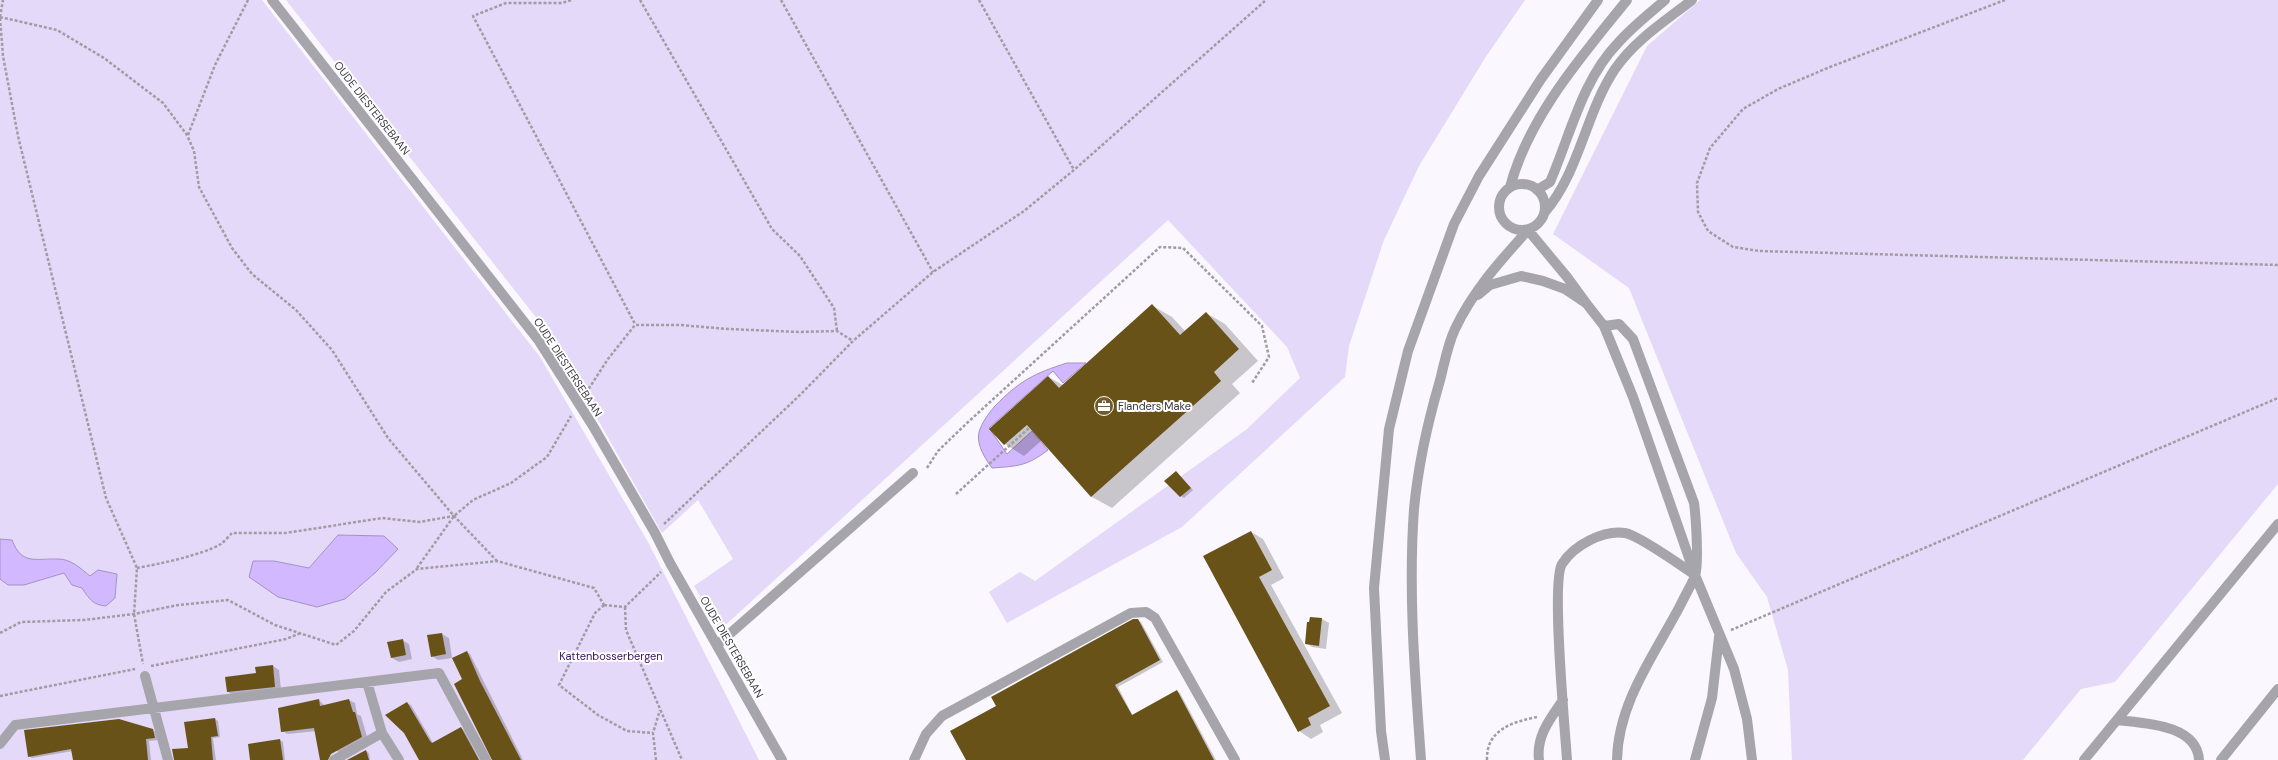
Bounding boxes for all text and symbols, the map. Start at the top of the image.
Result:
street label: OUDE DIESTERSEBAAN [331,58,413,158]
street label: OUDE DIESTERSEBAAN [531,315,605,419]
office icon: Flanders Make [1093,395,1115,417]
place label: Flanders Make [1118,399,1191,413]
street label: OUDE DIESTERSEBAAN [697,594,767,700]
park label: Kattenbosserbergen [559,649,663,663]

